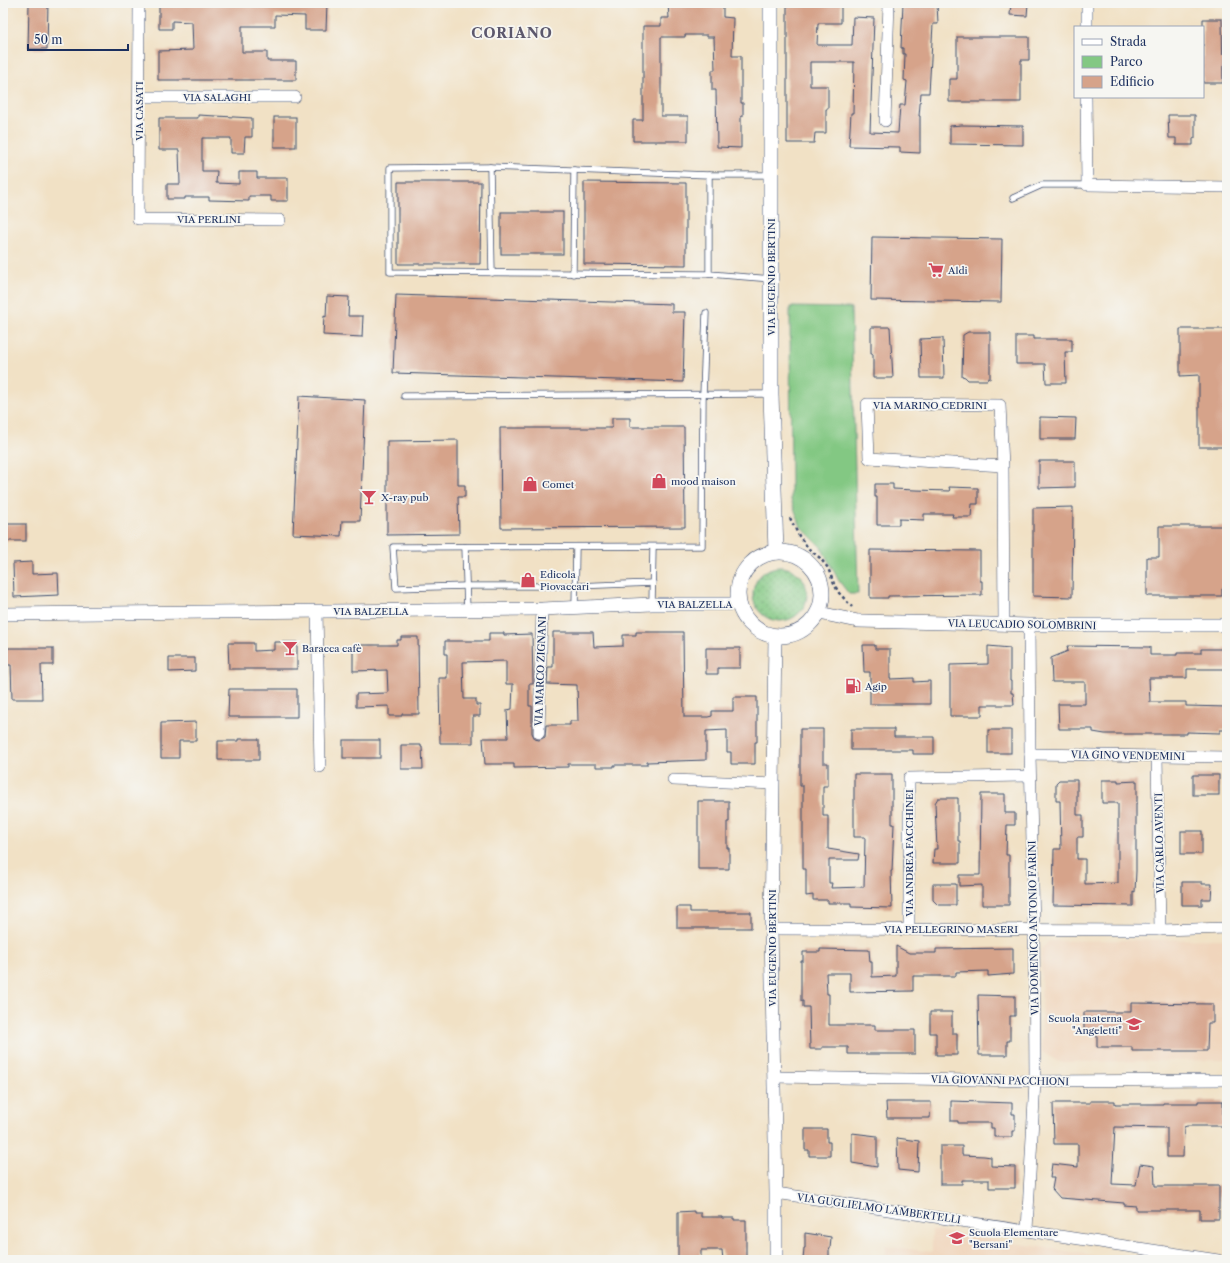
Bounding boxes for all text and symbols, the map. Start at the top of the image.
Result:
district label: CORIANO [471,24,553,42]
scale bar [28,26,128,52]
legend [1074,26,1204,98]
text: 50 m [34,32,63,47]
text: Strada [1110,34,1147,49]
text: Parco [1110,54,1143,69]
text: Edificio [1110,74,1154,89]
street label: VIA CASATI [133,81,146,142]
street label: VIA SALAGHI [182,91,251,104]
street label: VIA PERLINI [176,213,241,226]
street label: VIA EUGENIO BERTINI [765,218,778,337]
supermarket icon: Aldi [927,261,945,279]
place label: Aldi [947,264,968,277]
street label: VIA MARINO CEDRINI [872,399,987,412]
shop icon: mood maison [650,472,668,490]
shop icon: Comet [521,475,539,493]
place label: mood maison [671,475,736,488]
place label: Comet [542,478,575,491]
bar icon: X-ray pub [360,488,378,506]
place label: X-ray pub [380,491,429,504]
place label: Edicola Piovaccari [540,568,589,593]
shop icon: Edicola Piovaccari [519,571,537,589]
street label: VIA BALZELLA [656,598,733,611]
street label: VIA BALZELLA [332,605,409,618]
street label: VIA MARCO ZIGNANI [532,615,549,727]
street label: VIA LEUCADIO SOLOMBRINI [947,617,1097,632]
bar icon: Baracca cafè [281,639,299,657]
place label: Baracca cafè [302,642,362,655]
fuel station icon: Agip [844,677,862,695]
place label: Agip [864,680,887,693]
street label: VIA GINO VENDEMINI [1070,748,1186,763]
street label: VIA ANDREA FACCHINEI [903,789,916,918]
street label: VIA CARLO AVENTI [1152,792,1167,894]
street label: VIA DOMENICO ANTONIO FARINI [1025,840,1042,1017]
street label: VIA EUGENIO BERTINI [766,889,779,1008]
street label: VIA PELLEGRINO MASERI [883,923,1018,936]
place label: Scuola materna "Angeletti" [1048,1012,1123,1037]
school or university icon: Scuola materna "Angeletti" [1125,1015,1143,1033]
street label: VIA GIOVANNI PACCHIONI [930,1073,1069,1088]
street label: VIA GUGLIELMO LAMBERTELLI [795,1190,962,1226]
place label: Scuola Elementare "Bersani" [969,1226,1059,1251]
school or university icon: Scuola Elementare "Bersani" [948,1229,966,1247]

